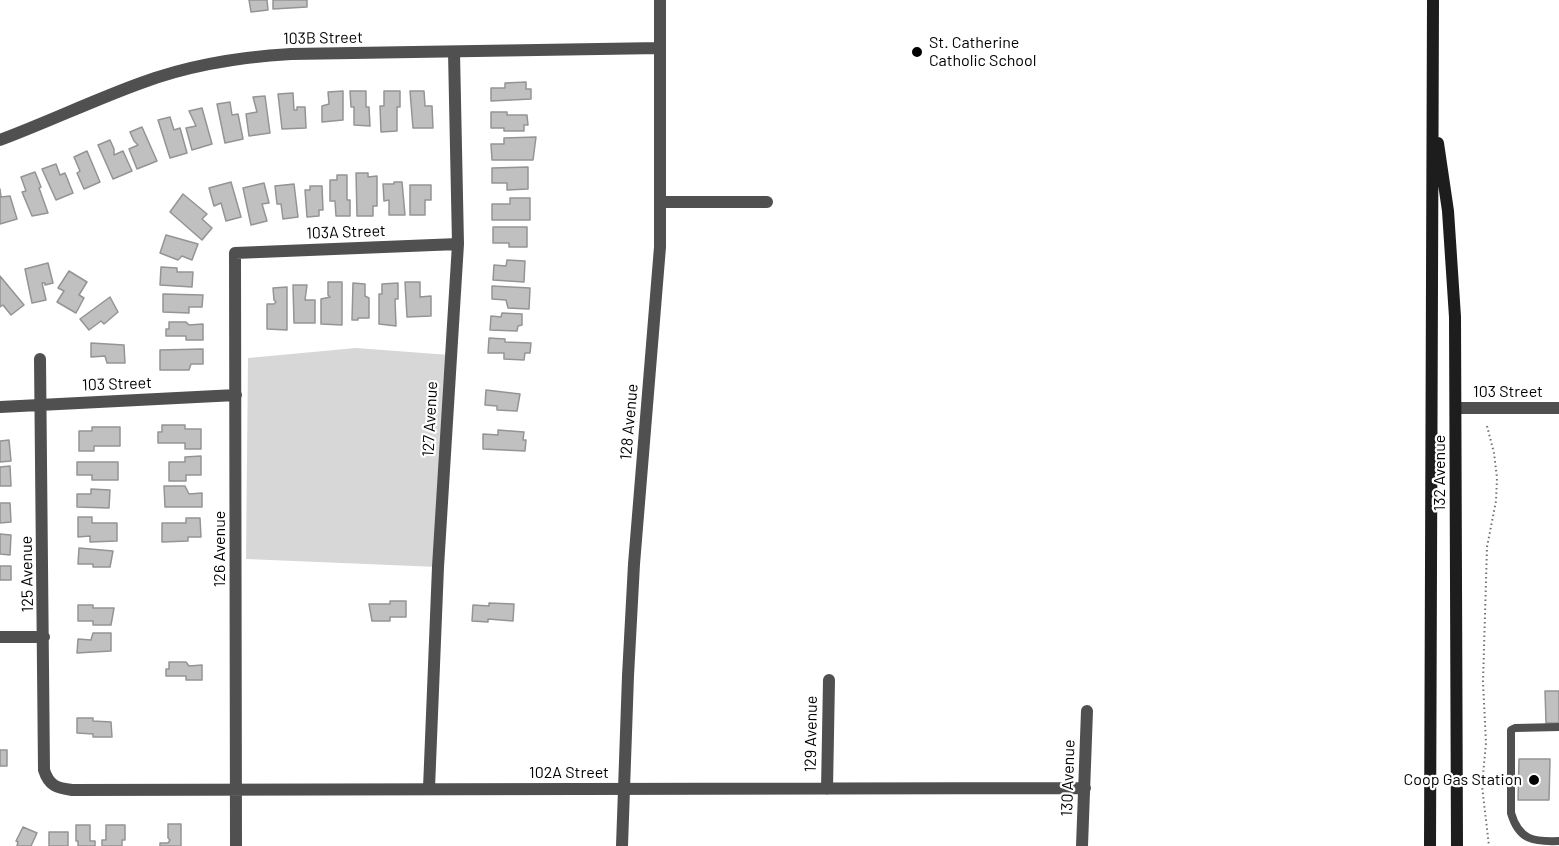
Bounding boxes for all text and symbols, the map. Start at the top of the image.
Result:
street label: 103B Street [283,28,363,48]
place label: St. Catherine Catholic School [929,33,1036,71]
marker: St. Catherine Catholic School [910,45,924,59]
street label: 103A Street [306,221,386,243]
street label: 103 Street [82,373,152,395]
street label: 127 Avenue [418,381,442,457]
street label: 103 Street [1473,382,1543,402]
street label: 128 Avenue [616,383,642,461]
street label: 132 Avenue [1430,435,1450,511]
street label: 126 Avenue [210,511,230,587]
street label: 125 Avenue [17,536,37,612]
street label: 129 Avenue [801,696,821,772]
street label: 130 Avenue [1057,739,1079,817]
street label: 102A Street [529,763,609,783]
place label: Coop Gas Station [1404,770,1522,790]
marker: Coop Gas Station [1527,773,1541,787]

